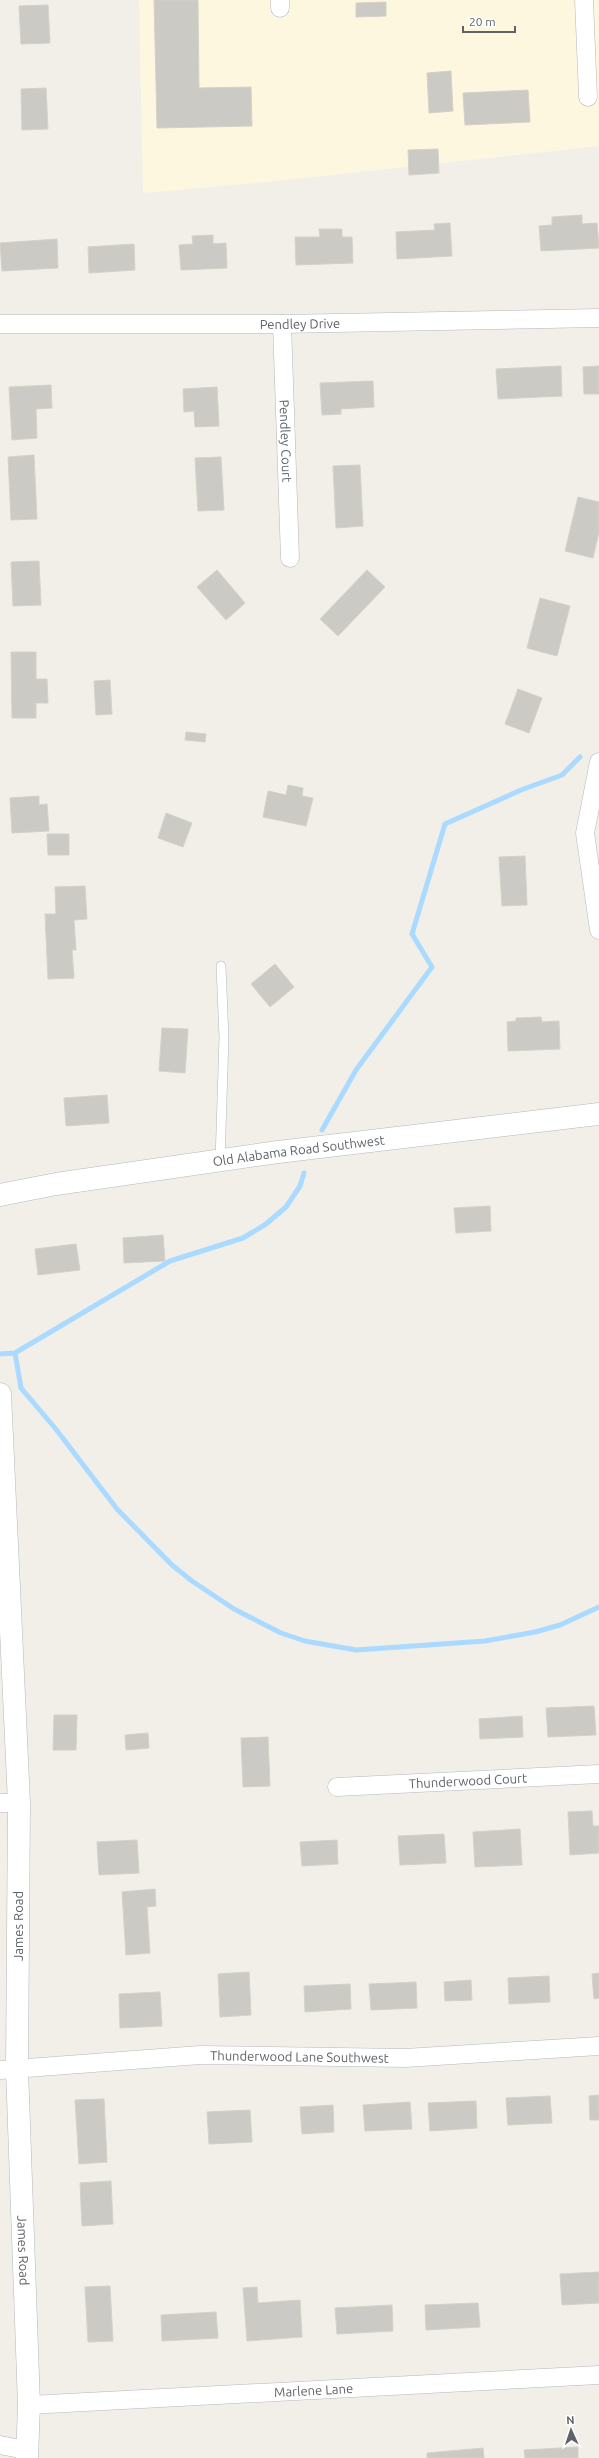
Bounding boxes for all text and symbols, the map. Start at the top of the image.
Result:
scale bar [463,8,515,34]
text: 20 m [469,15,496,28]
street label: Pendley Drive [260,316,340,331]
street label: Pendley Court [278,399,294,482]
street label: Old Alabama Road Southwest [212,1132,385,1168]
street label: Thunderwood Court [408,1771,527,1790]
street label: James Road [11,1891,25,1961]
street label: Thunderwood Lane Southwest [210,2048,389,2065]
street label: James Road [15,2215,32,2286]
street label: Marlene Lane [274,2381,353,2399]
north arrow [551,2410,591,2450]
text: N [566,2414,575,2426]

